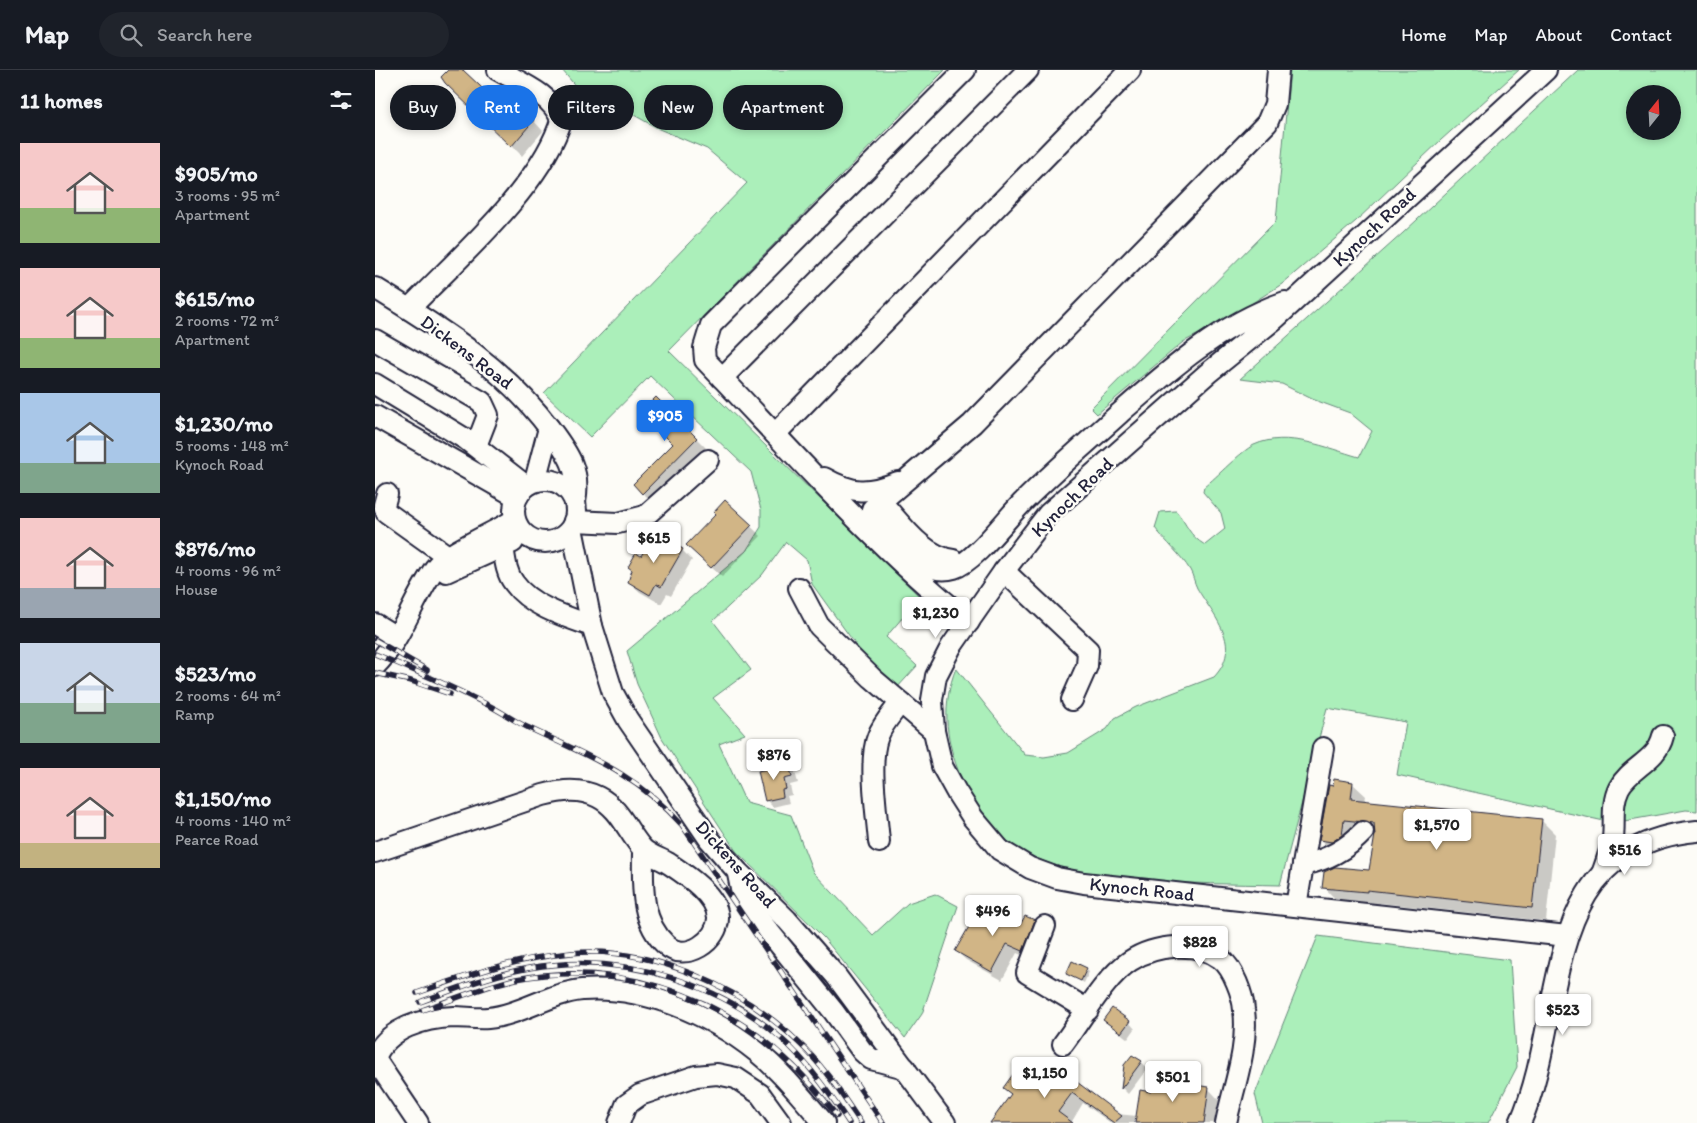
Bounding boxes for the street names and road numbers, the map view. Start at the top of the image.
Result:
street label: Kynoch Road [1328,183,1420,271]
street label: Dickens Road [416,310,518,394]
street label: Kynoch Road [1026,452,1118,542]
street label: Dickens Road [691,816,781,912]
street label: Kynoch Road [1088,872,1196,906]

